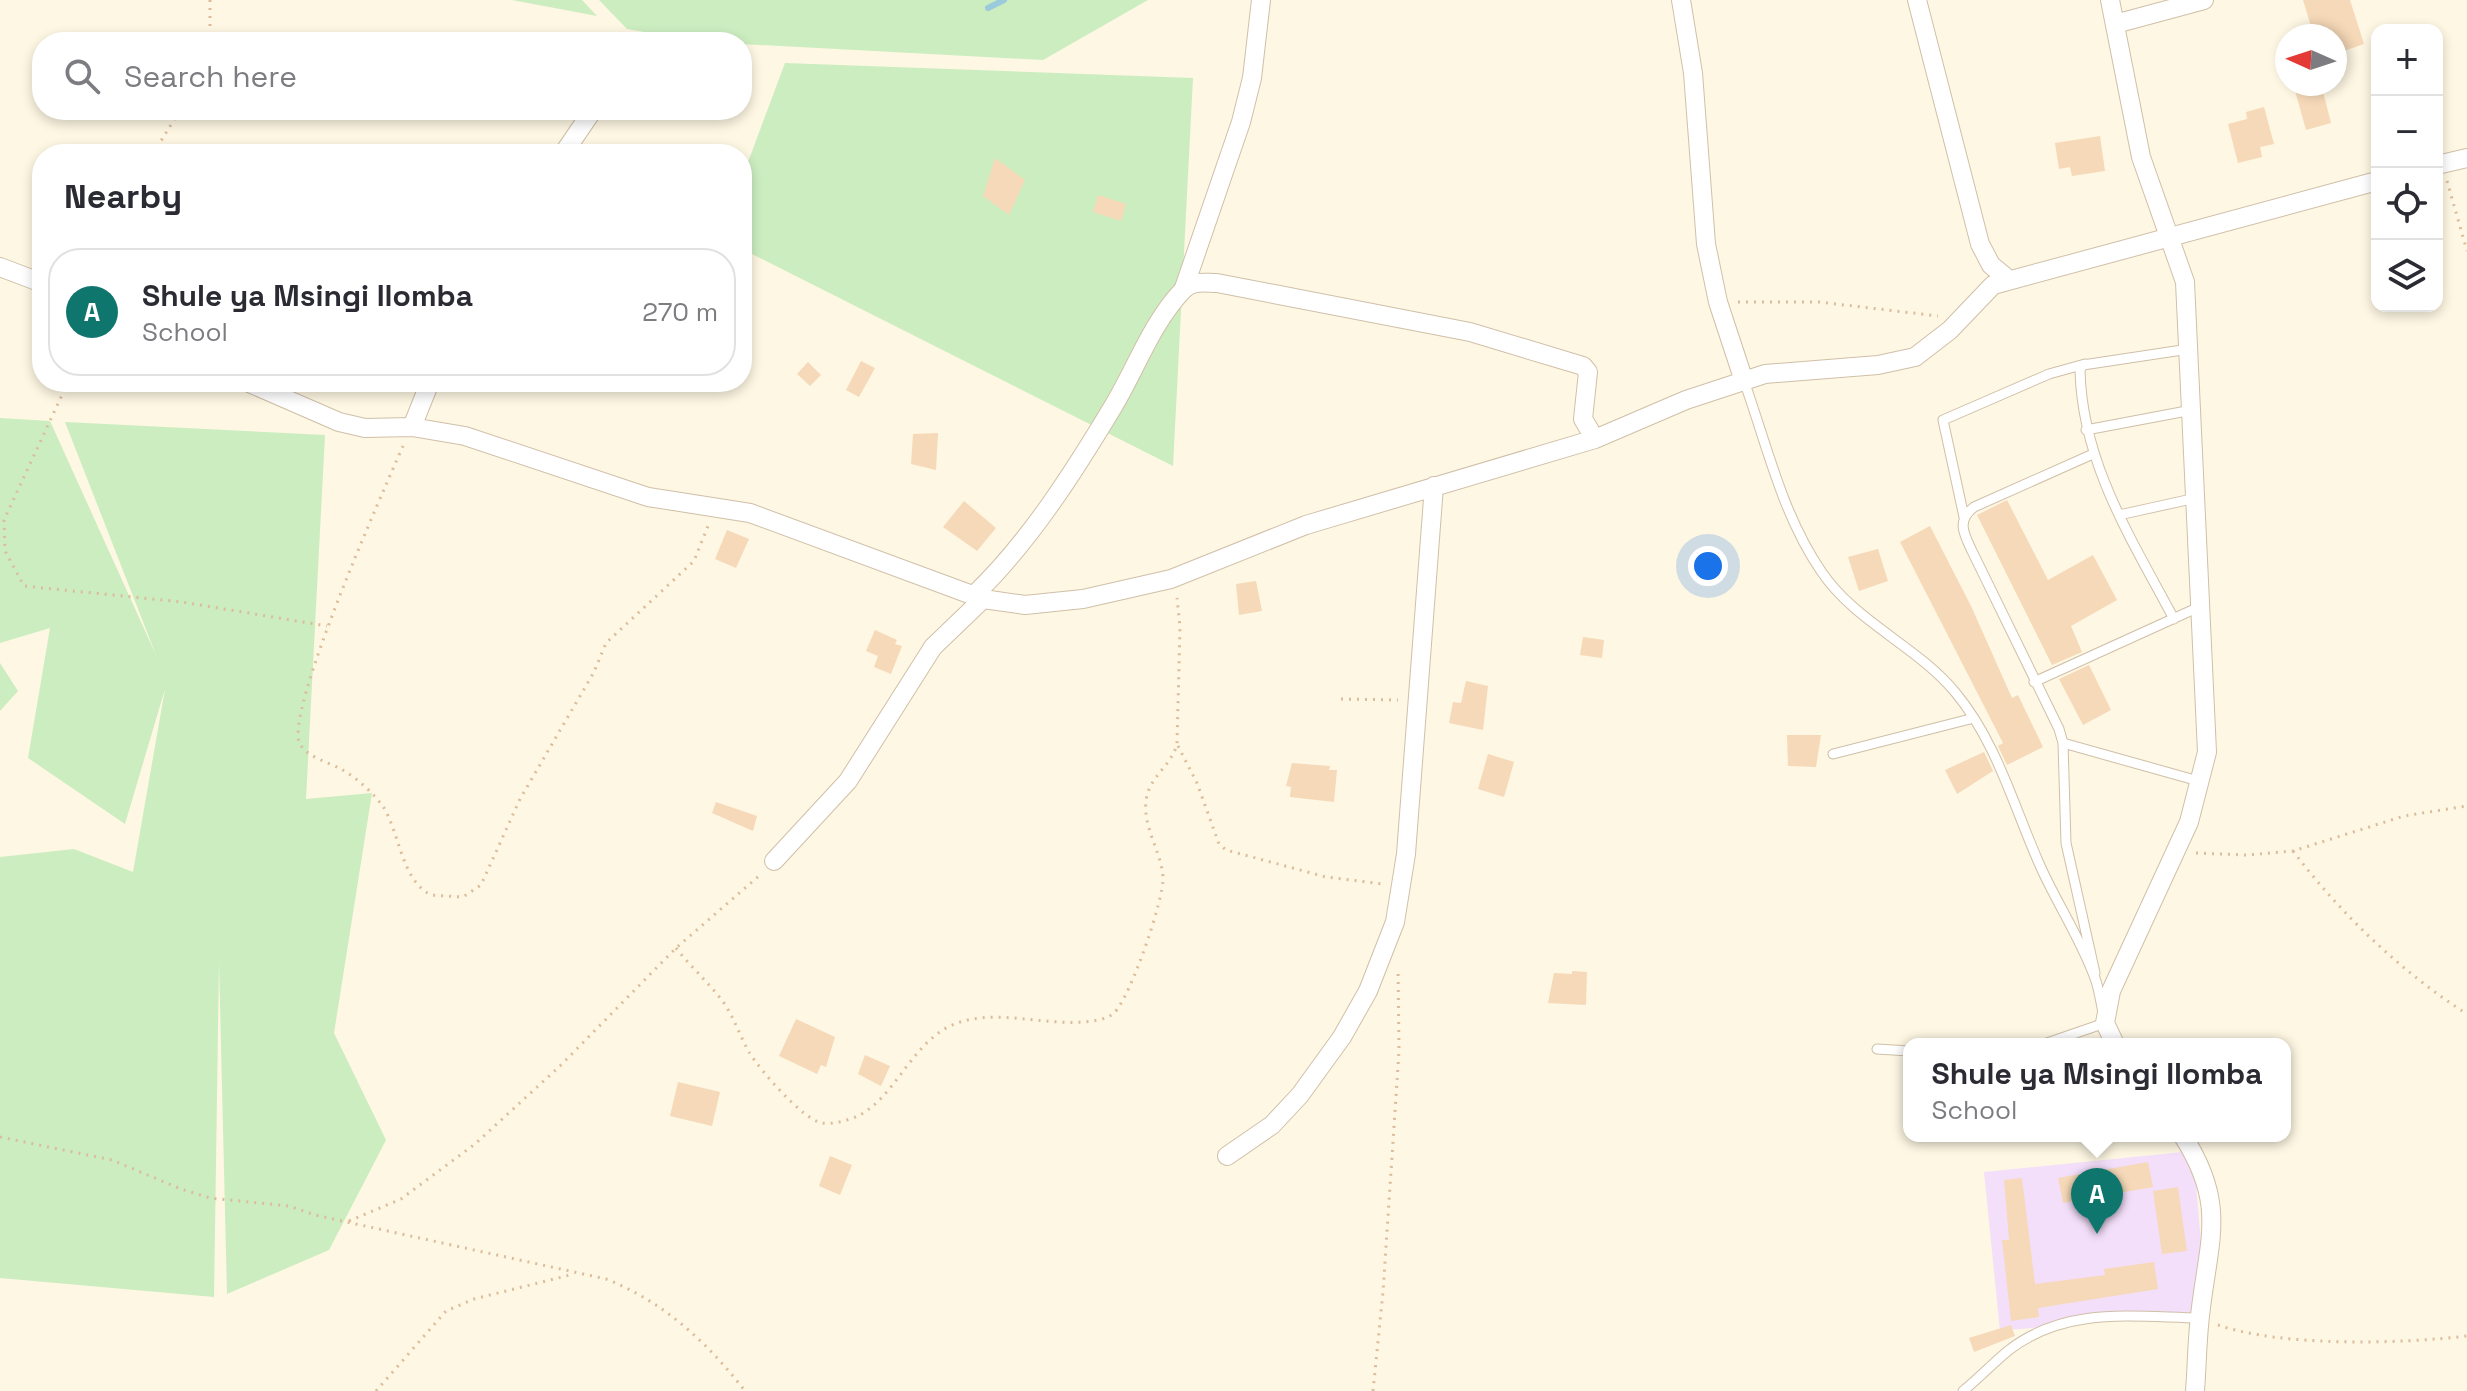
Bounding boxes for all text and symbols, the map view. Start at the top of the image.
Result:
north arrow [2275,24,2347,96]
map controls [2371,24,2443,312]
button: + [2371,24,2443,96]
search box [32,32,752,120]
icon: search [60,54,104,98]
text: Search here [124,57,297,96]
button: − [2371,96,2443,168]
button: locate [2371,168,2443,240]
text: Nearby [64,175,182,218]
button: layers [2371,240,2443,312]
text: Shule ya Msingi Ilomba [142,276,473,315]
text: A [84,295,100,329]
text: 270 m [642,295,718,329]
text: School [142,315,228,349]
your location [1688,546,1728,586]
popup [1903,1038,2291,1142]
text: Shule ya Msingi Ilomba [1932,1054,2263,1093]
text: School [1932,1093,2017,1127]
pin: A [2071,1168,2123,1234]

